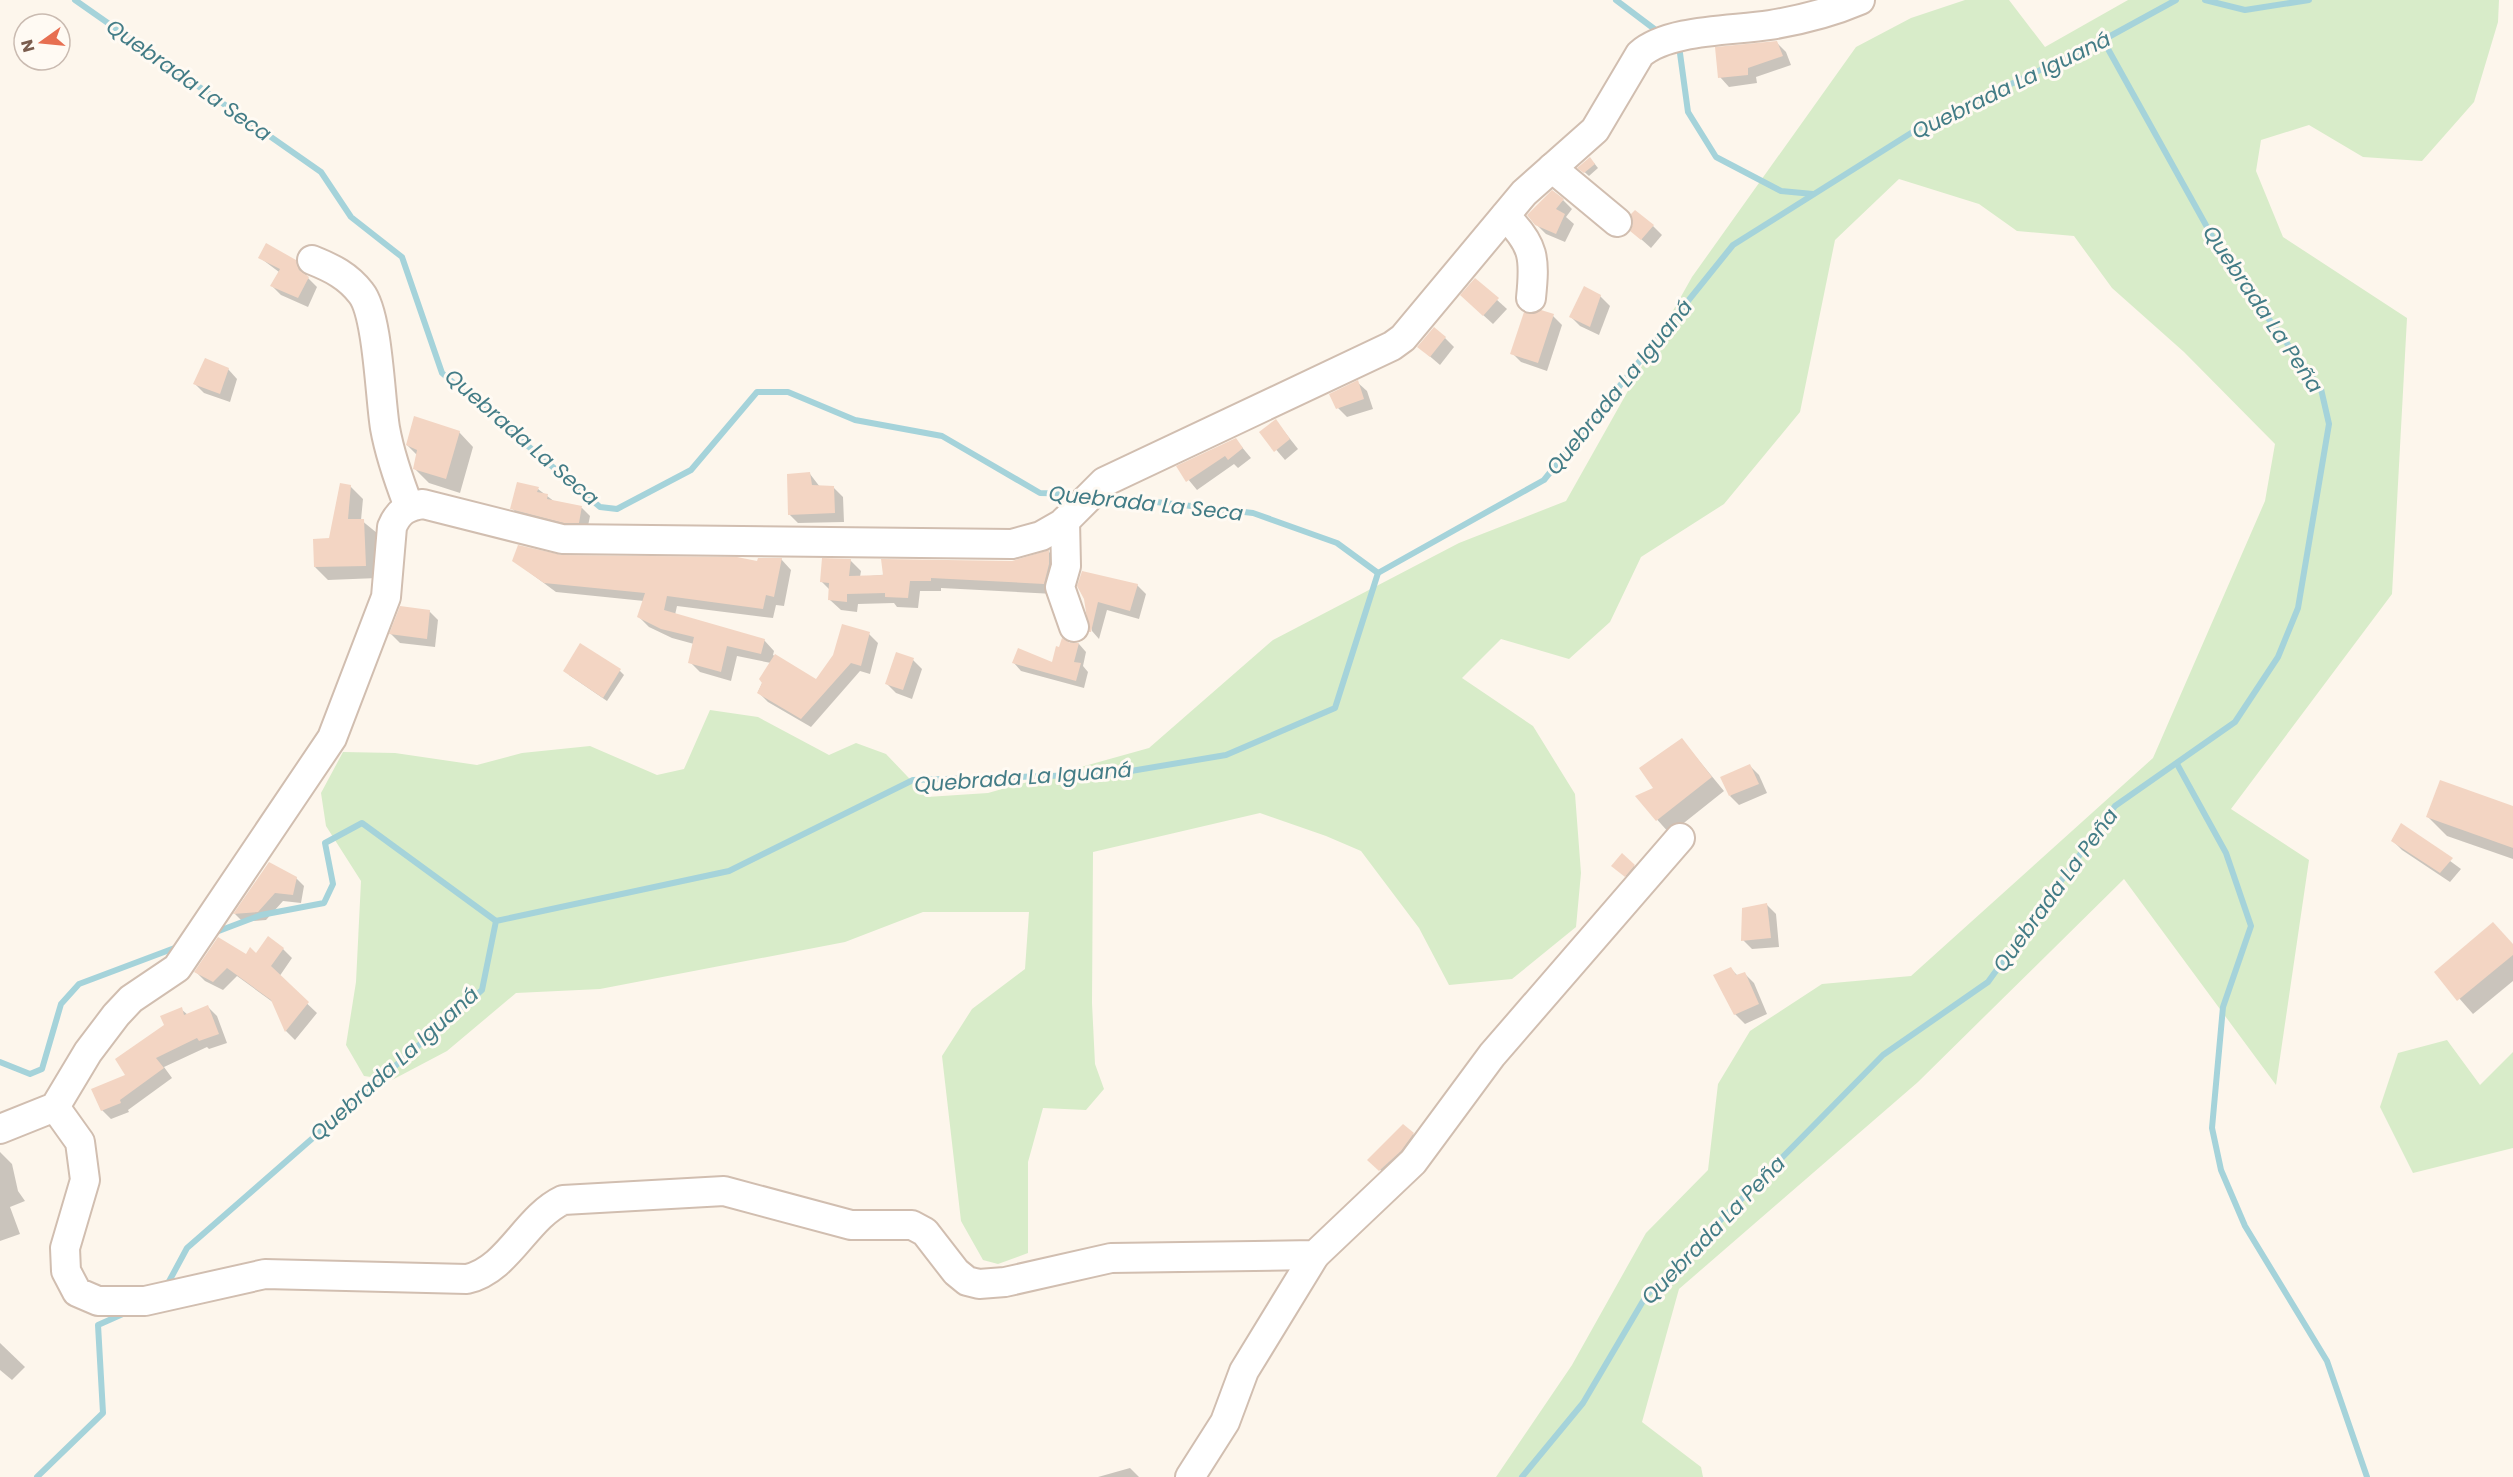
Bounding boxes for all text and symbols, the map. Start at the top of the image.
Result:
north arrow [12,12,72,72]
water label: Quebrada La Seca [101,12,277,148]
water label: Quebrada La Iguaná [1907,24,2115,146]
text: N [15,37,41,55]
water label: Quebrada La Peña [2196,220,2330,398]
water label: Quebrada La Iguaná [1539,293,1699,481]
water label: Quebrada La Seca [439,362,605,512]
water label: Quebrada La Seca [1047,478,1245,528]
water label: Quebrada La Iguaná [913,755,1133,799]
water label: Quebrada La Peña [1986,802,2124,978]
water label: Quebrada La Iguaná [303,980,485,1148]
water label: Quebrada La Peña [1634,1149,1792,1311]

